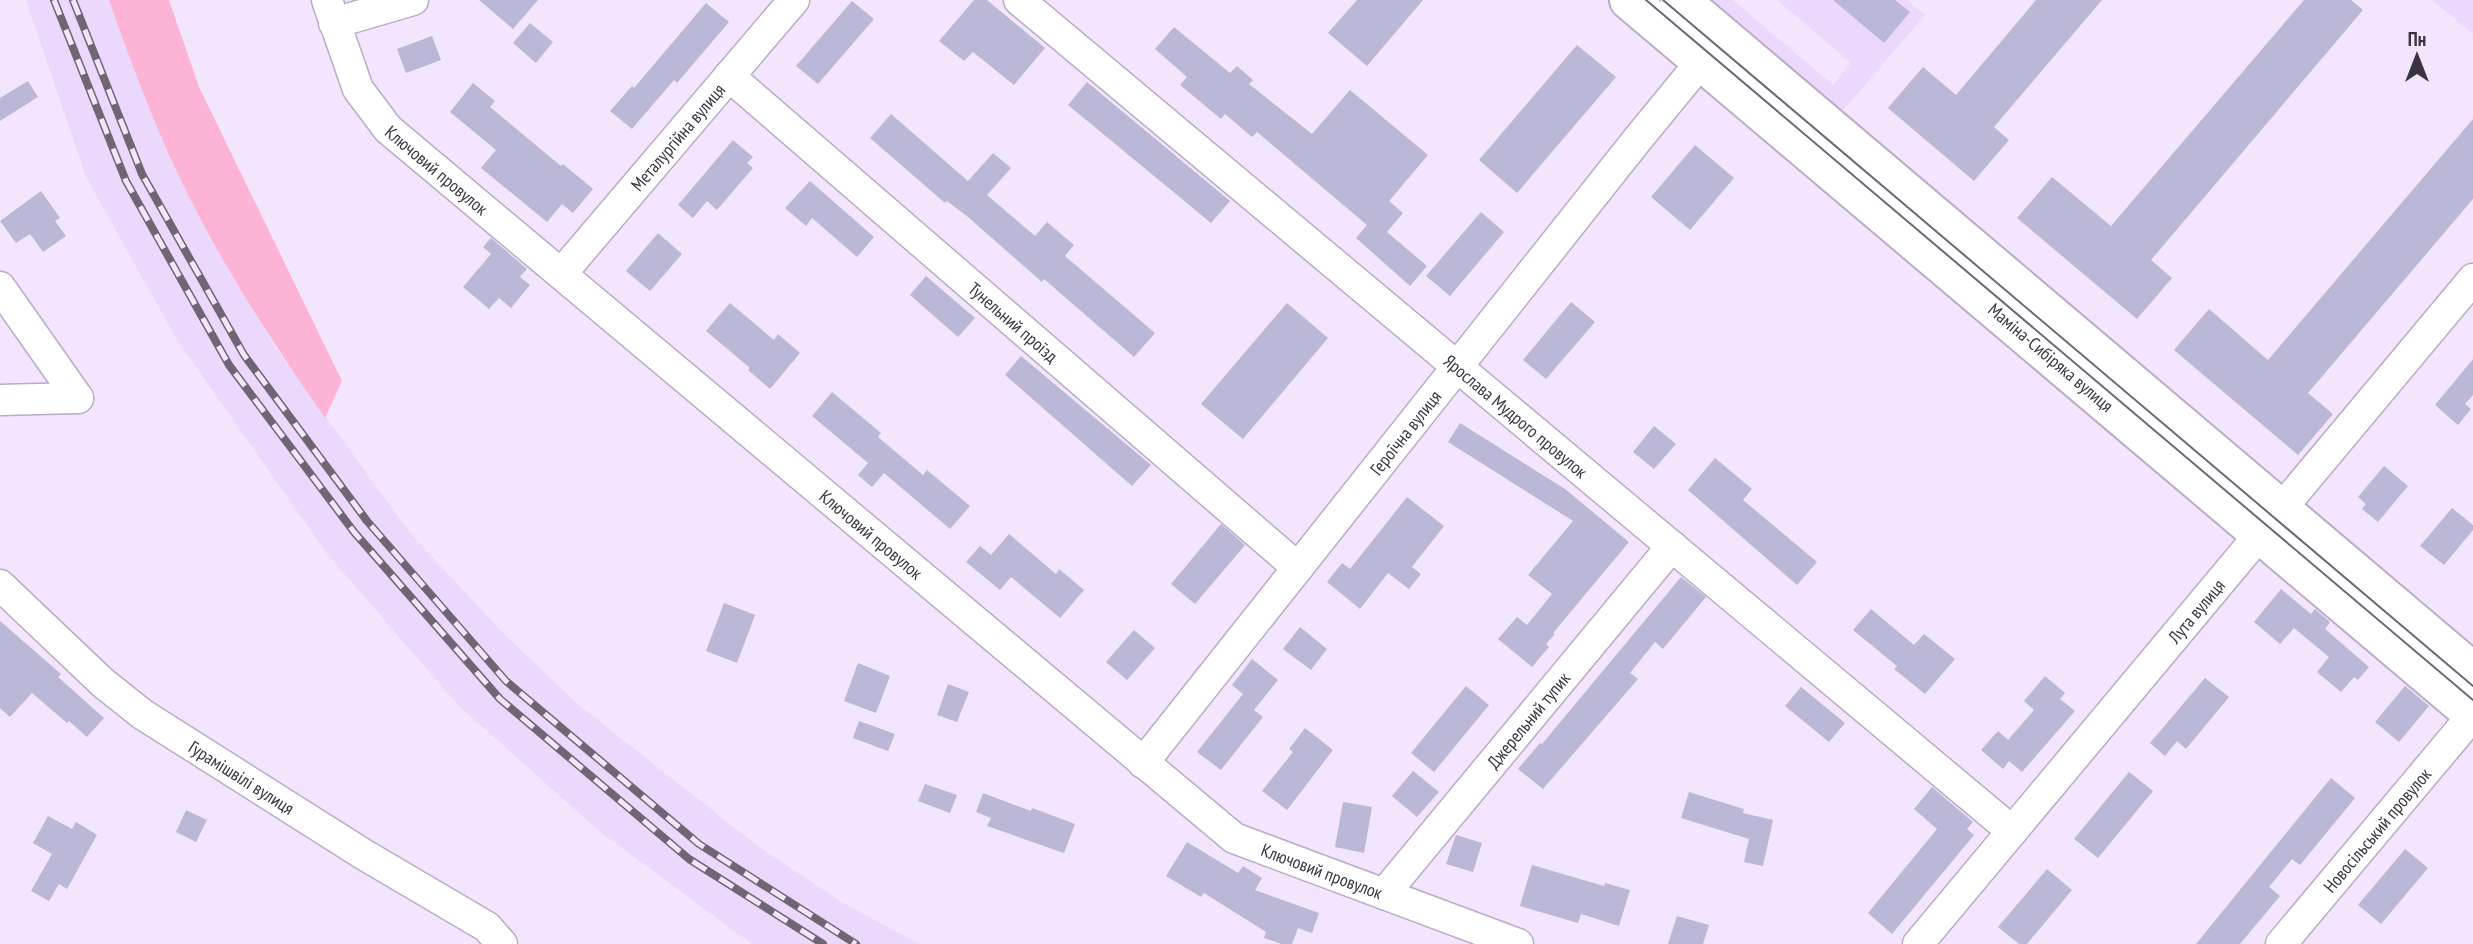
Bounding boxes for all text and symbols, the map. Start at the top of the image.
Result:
north arrow [2382,21,2452,91]
text: Пн [2408,27,2426,51]
street label: Металургійна вулиця [626,78,730,195]
street label: Ключовий провулок [381,120,493,220]
street label: Тунельний проїзд [964,277,1063,367]
street label: Маміна-Сибіряка вулиця [1984,298,2119,417]
street label: Ярослава Мудрого провулок [1439,349,1593,483]
street label: Героїчна вулиця [1364,385,1446,479]
street label: Ключовий провулок [815,484,928,584]
street label: Лута вулиця [2162,574,2230,648]
street label: Джерельний тупик [1481,667,1575,773]
street label: Гурамішвілі вулиця [184,735,299,819]
street label: Новосільський провулок [2318,763,2436,897]
street label: Ключовий провулок [1258,838,1386,904]

